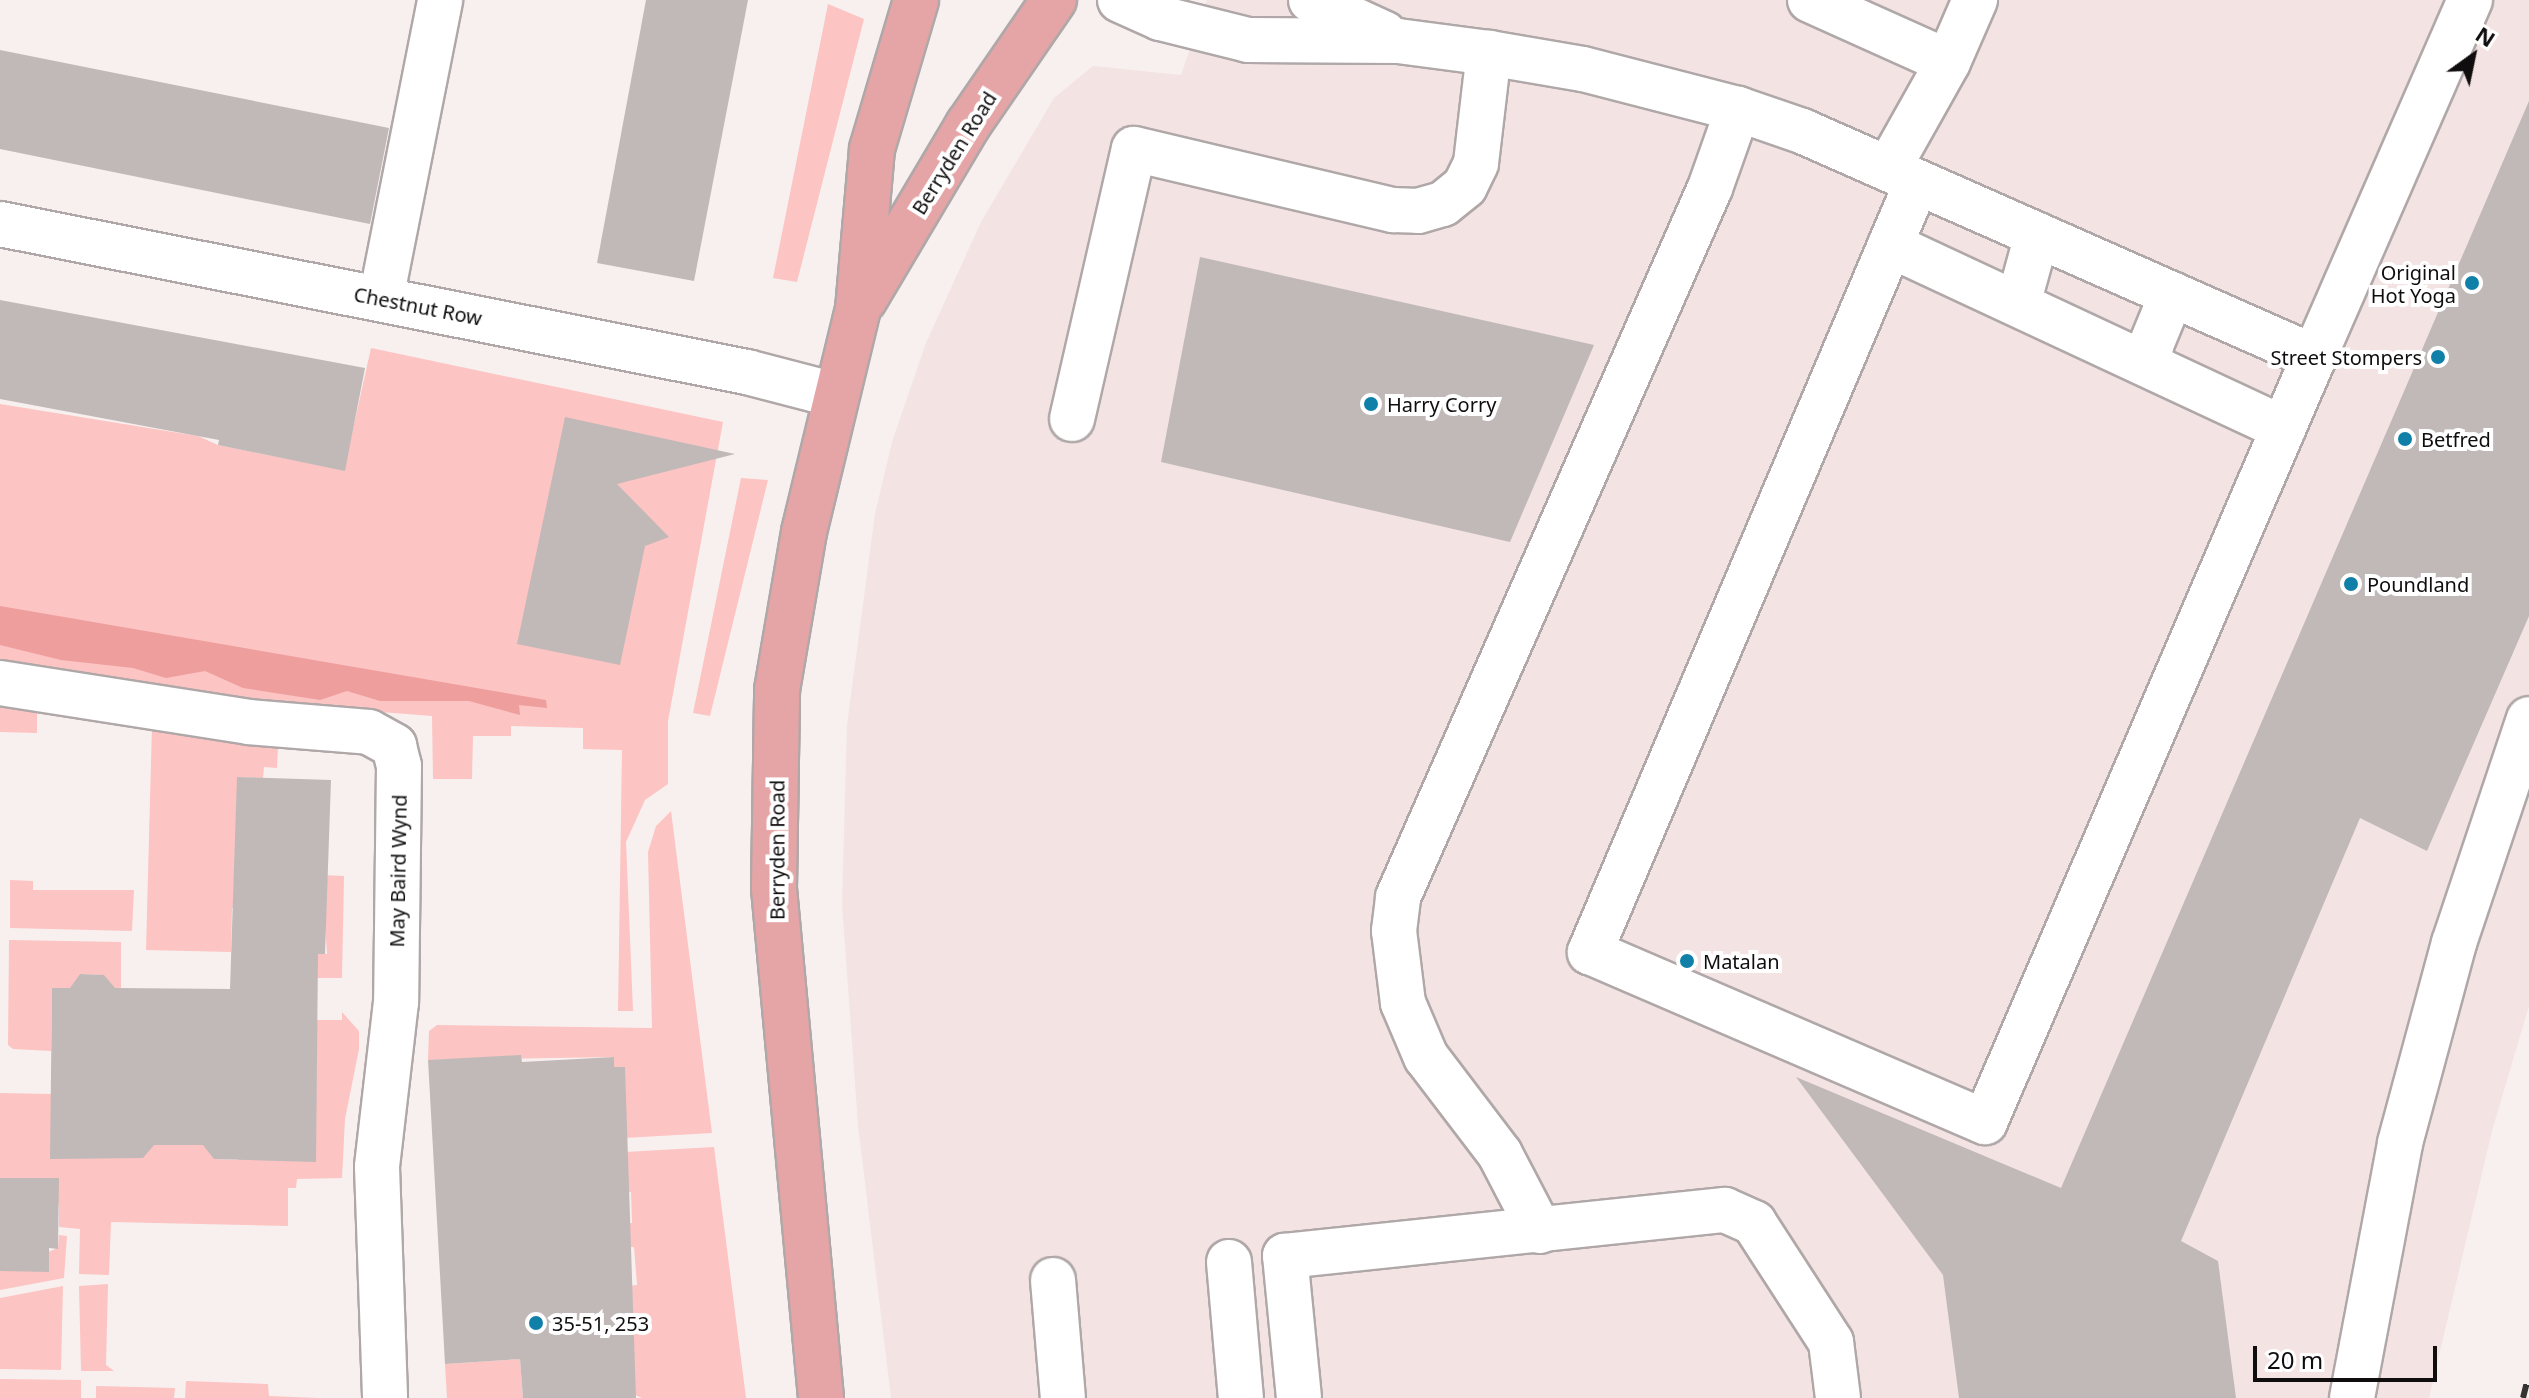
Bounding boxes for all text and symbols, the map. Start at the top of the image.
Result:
north arrow [2433,16,2513,96]
text: N [2470,18,2502,53]
street label: Berryden Road [907,87,1001,219]
place label: Original Hot Yoga [2371,260,2456,307]
marker: Original Hot Yoga [2463,274,2481,292]
street label: Chestnut Row [352,282,484,330]
place label: Street Stompers [2271,345,2422,369]
marker: Street Stompers [2429,348,2447,366]
place label: Harry Corry [1387,392,1496,416]
marker: Harry Corry [1362,395,1380,413]
place label: Betfred [2421,427,2491,451]
marker: Betfred [2396,430,2414,448]
place label: Poundland [2367,572,2469,596]
marker: Poundland [2342,575,2360,593]
street label: Berryden Road [765,780,789,920]
street label: May Baird Wynd [385,794,411,948]
place label: Matalan [1703,949,1780,973]
marker: Matalan [1678,952,1696,970]
place label: 35-51, 253 [552,1311,649,1335]
marker: 35-51, 253 [527,1314,545,1332]
scale bar [2257,1330,2441,1380]
text: 20 m [2267,1343,2323,1376]

